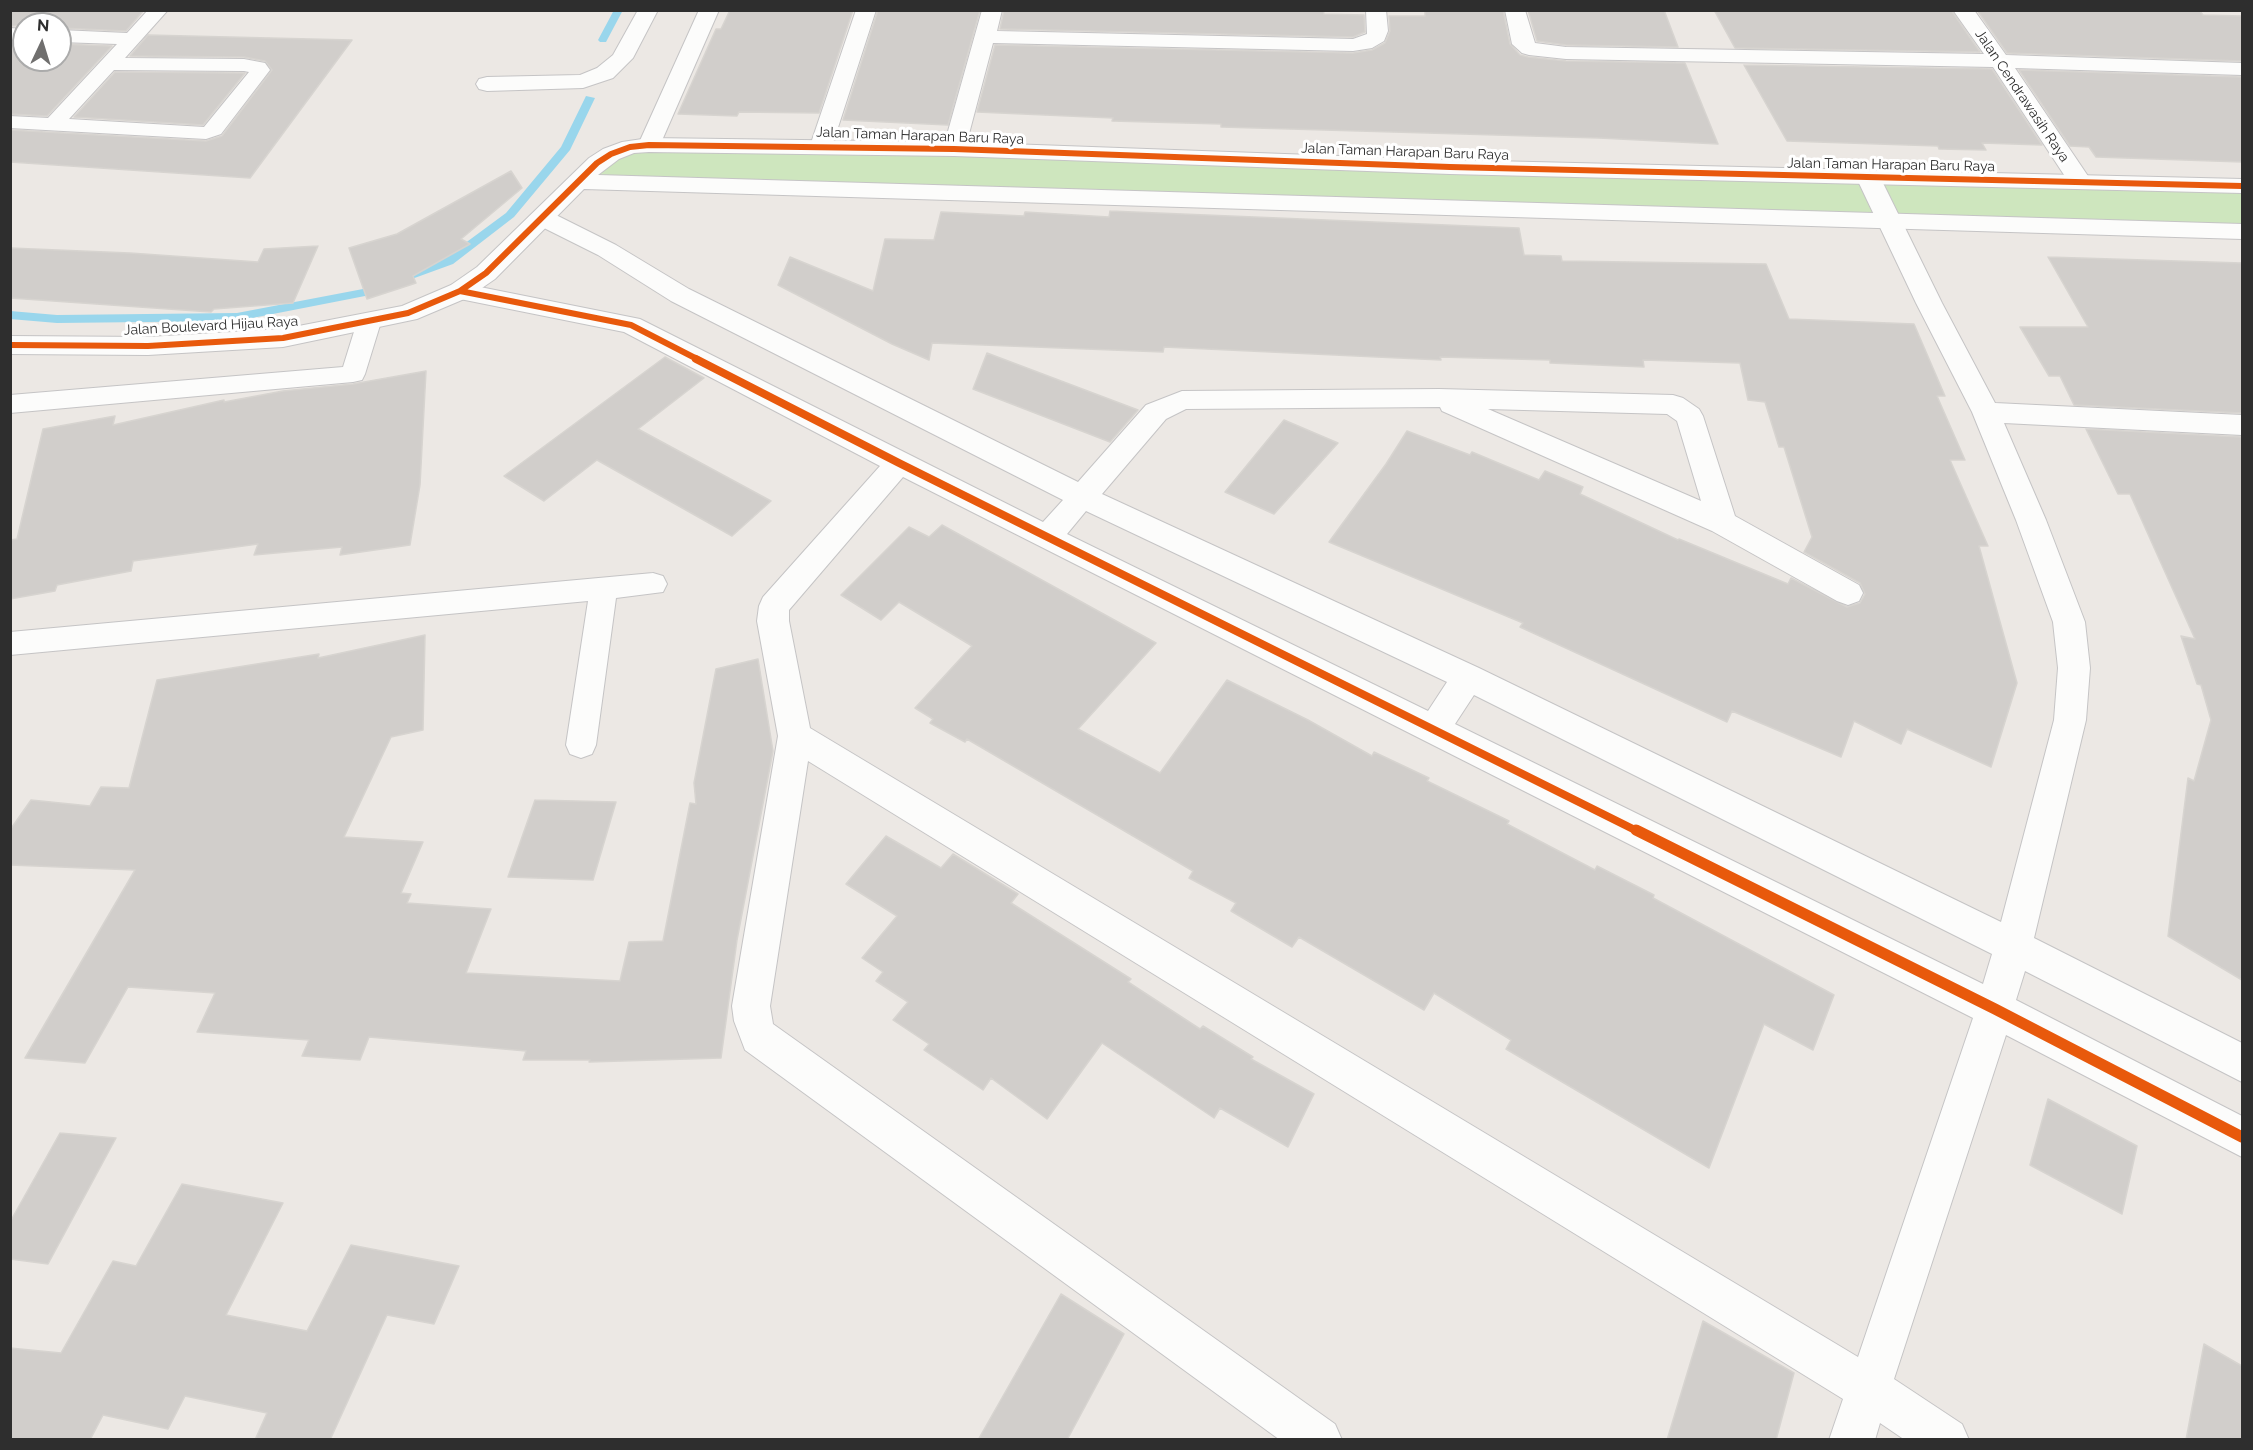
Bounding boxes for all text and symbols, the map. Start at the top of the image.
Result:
north arrow [12,12,72,72]
text: N [36,16,50,35]
street label: Jalan Cendrawasih Raya [1971,27,2073,165]
street label: Jalan Taman Harapan Baru Raya [816,124,1024,148]
street label: Jalan Taman Harapan Baru Raya [1301,140,1509,164]
street label: Jalan Taman Harapan Baru Raya [1787,155,1995,175]
street label: Jalan Boulevard Hijau Raya [123,313,299,339]

